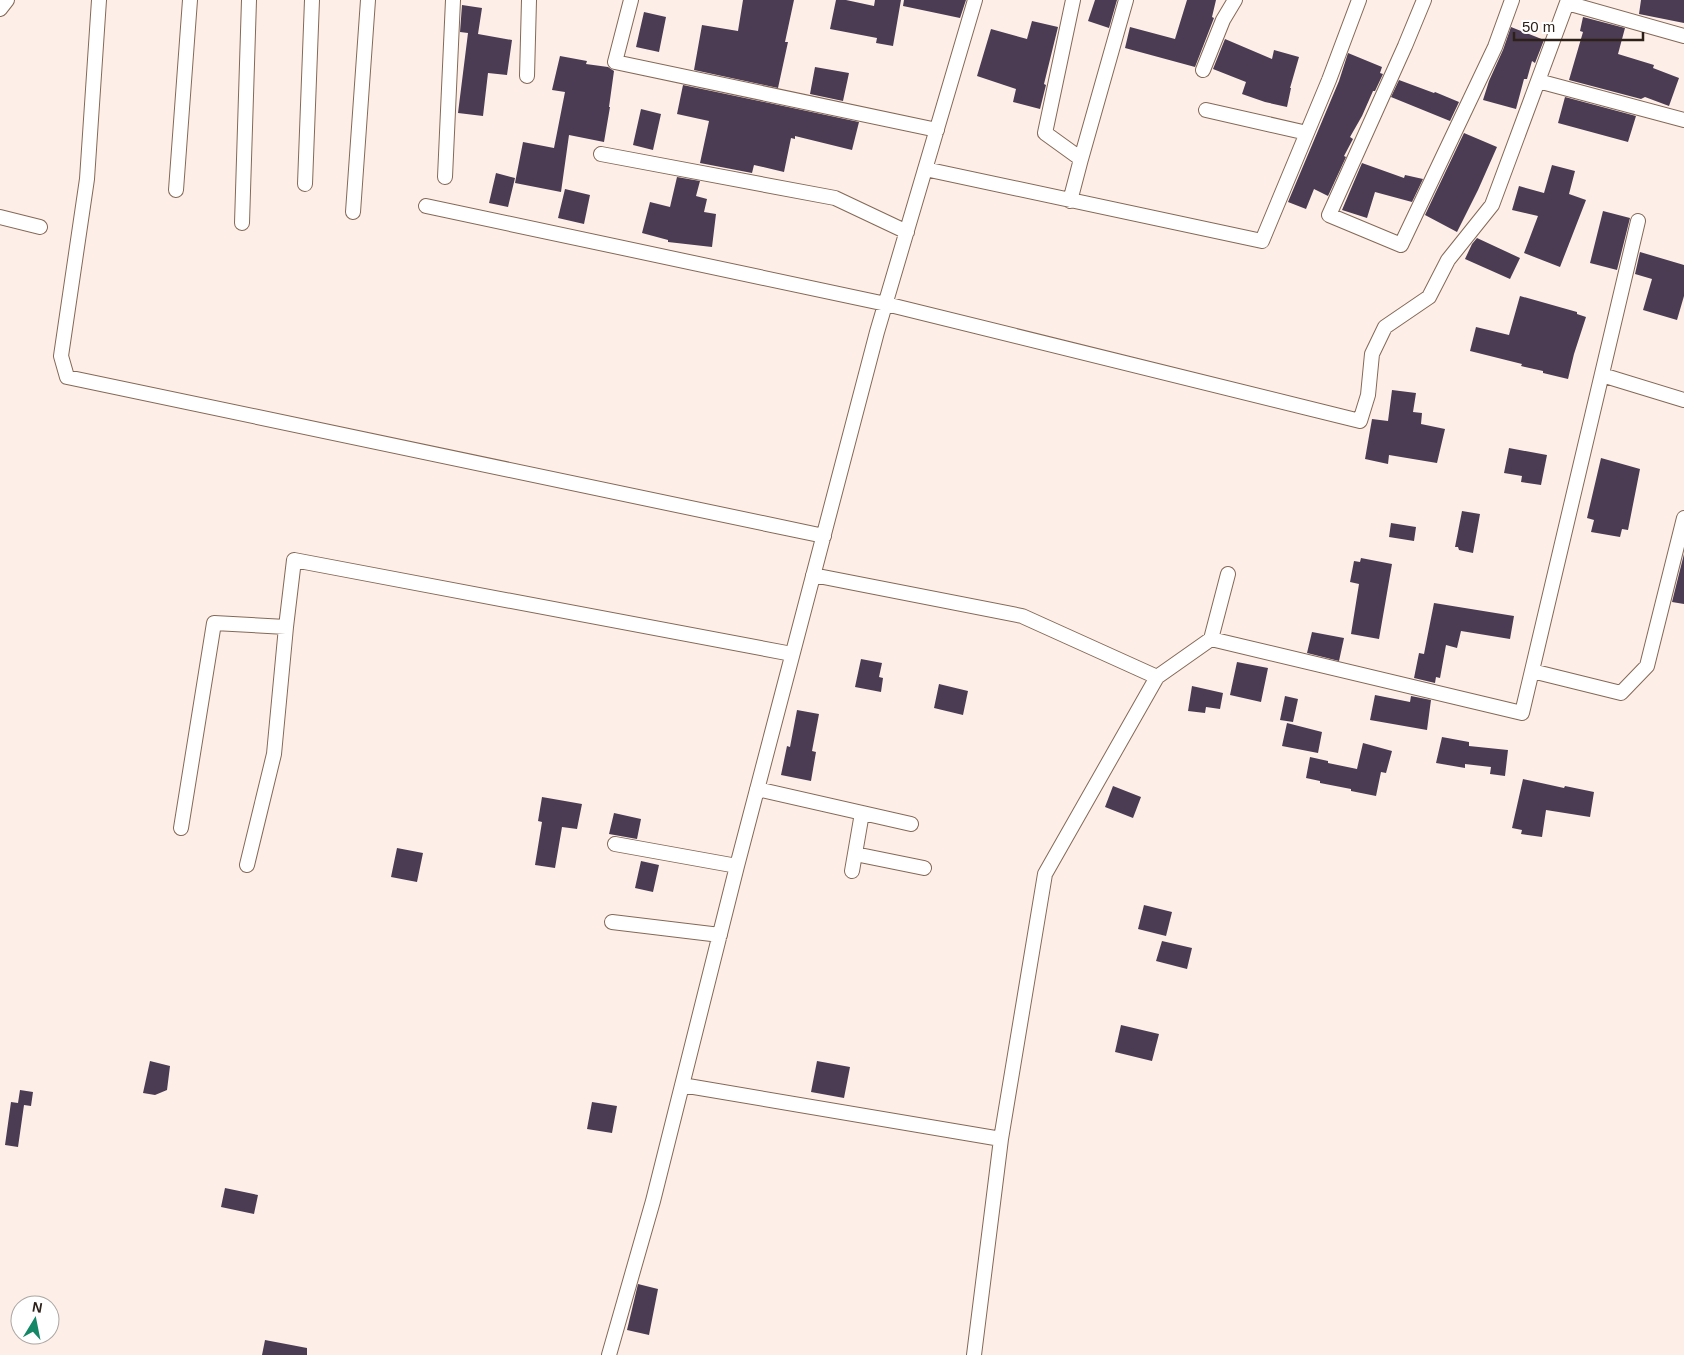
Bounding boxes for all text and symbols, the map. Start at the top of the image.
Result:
scale bar [1514,10,1643,42]
text: 50 m [1522,18,1555,35]
north arrow [10,1295,60,1345]
text: N [31,1298,44,1316]

